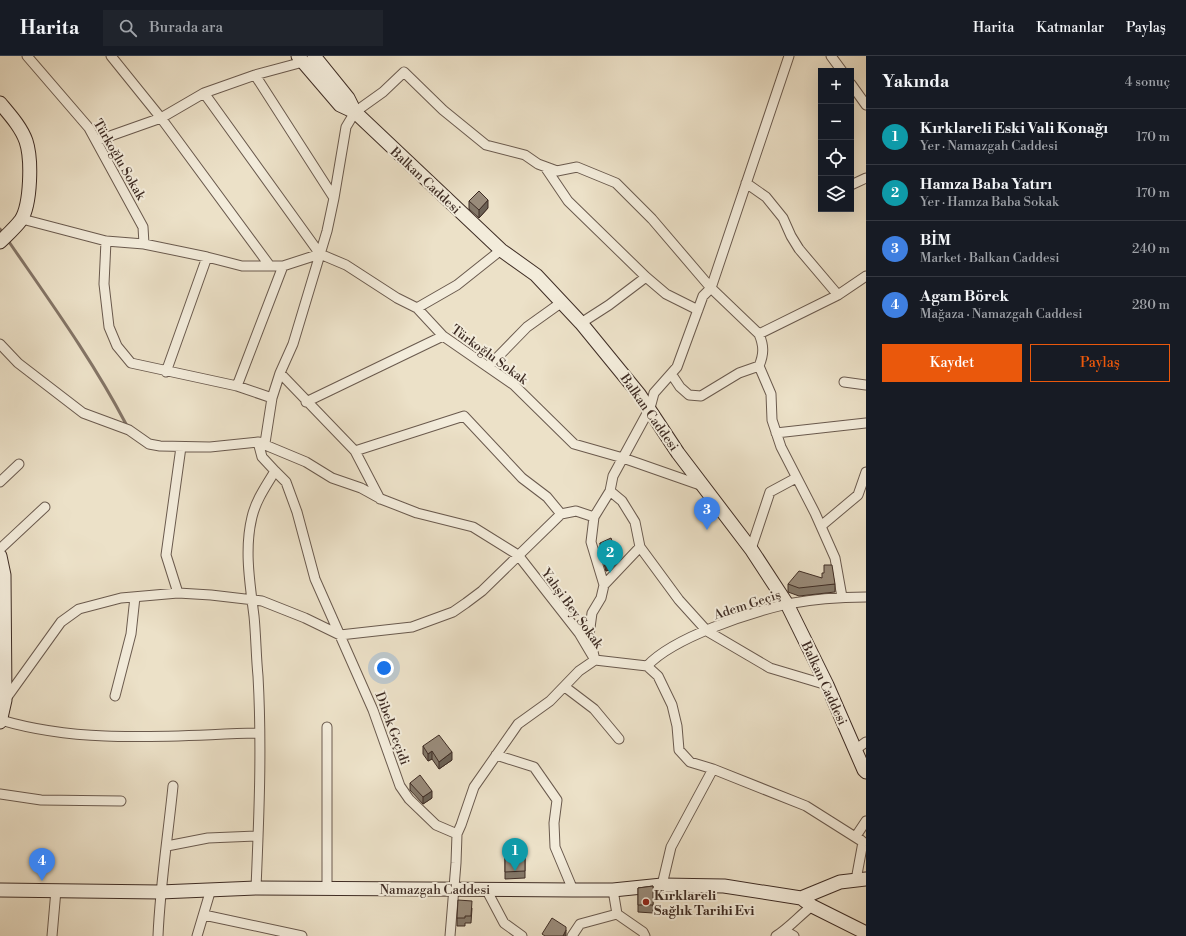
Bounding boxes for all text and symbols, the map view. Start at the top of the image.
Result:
search box [103,10,383,46]
text: Harita [20,16,79,40]
icon: search [117,17,139,39]
text: Burada ara [149,18,223,37]
text: Harita [973,19,1014,37]
text: Katmanlar [1036,19,1104,37]
text: Paylaş [1126,19,1166,37]
map controls [818,68,854,212]
button: + [818,68,854,104]
text: Yakında [882,71,949,93]
text: 4 sonuç [1125,74,1170,90]
button: − [818,104,854,140]
street label: Türkoğlu Sokak [89,116,149,204]
text: Kırklareli Eski Vali Konağı [920,119,1108,138]
text: 1 [892,129,898,145]
text: 170 m [1136,129,1170,145]
text: Yer · Namazgah Caddesi [920,138,1058,154]
button: locate [818,140,854,176]
street label: Balkan Caddesi [386,143,464,217]
text: Hamza Baba Yatırı [920,175,1052,194]
button: layers [818,176,854,212]
text: 2 [891,185,899,201]
text: 170 m [1136,185,1170,201]
text: Yer · Hamza Baba Sokak [920,194,1059,210]
text: BİM [920,231,951,250]
text: 3 [891,241,899,257]
text: 240 m [1132,241,1170,257]
text: Market · Balkan Caddesi [920,250,1060,266]
text: Agam Börek [920,287,1009,306]
text: 4 [891,297,899,313]
text: 280 m [1132,297,1170,313]
text: Mağaza · Namazgah Caddesi [920,306,1083,322]
street label: Türkoğlu Sokak [448,322,532,389]
button: Kaydet [882,344,1022,382]
button: Paylaş [1030,344,1170,382]
street label: Balkan Caddesi [616,370,682,454]
pin: 3 [694,497,720,530]
pin: 2 [597,540,623,573]
street label: Yahşi Bey Sokak [537,565,607,653]
street label: Adem Geçiş [711,587,783,624]
street label: Balkan Caddesi [797,638,850,728]
your location [374,658,394,678]
street label: Dibek Geçidi [371,690,413,767]
pin: 1 [502,838,528,871]
pin: 4 [29,848,55,881]
street label: Namazgah Caddesi [380,882,490,898]
place label: Kırklareli Sağlık Tarihi Evi [654,888,754,919]
marker: Kırklareli Sağlık Tarihi Evi [641,897,651,907]

